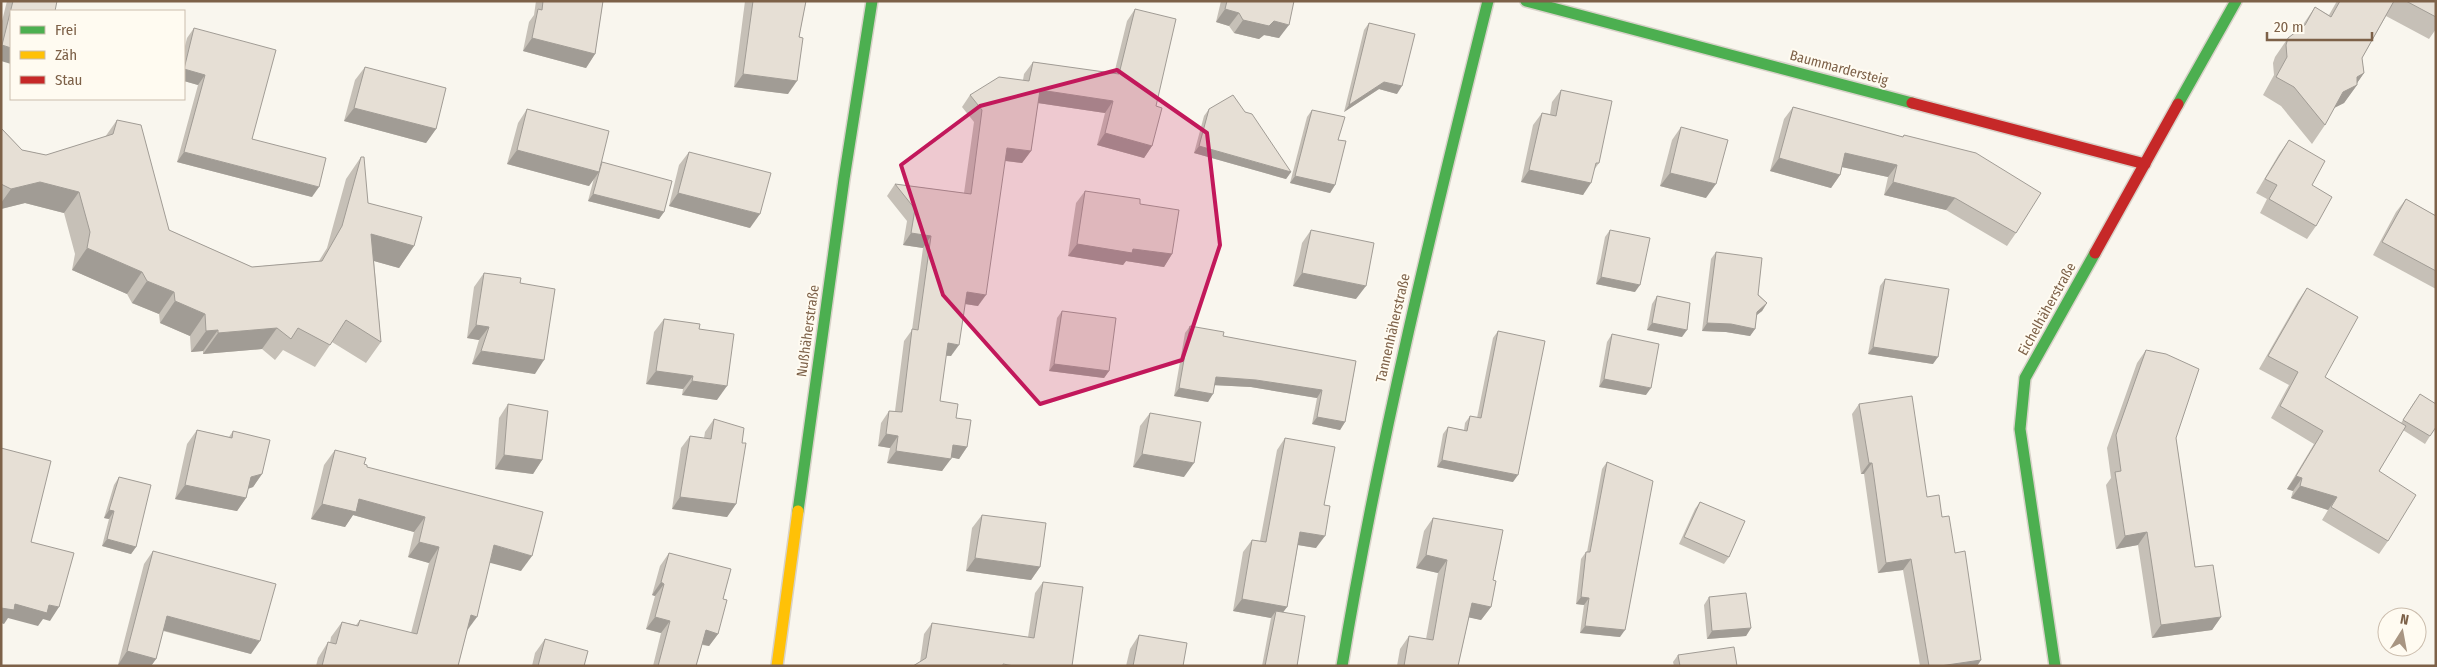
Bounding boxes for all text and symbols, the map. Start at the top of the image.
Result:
legend [10,10,185,100]
scale bar [2267,10,2372,42]
text: 20 m [2274,18,2304,36]
text: Frei [55,21,77,39]
text: Zäh [55,46,77,64]
street label: Baummardersteig [1788,47,1890,89]
text: Stau [55,71,82,89]
street label: Eichelhäherstraße [2014,260,2080,358]
street label: Tannenhäherstraße [1372,272,1414,384]
street label: Nußhäherstraße [793,284,823,378]
north arrow [2377,607,2427,657]
text: N [2399,611,2410,629]

